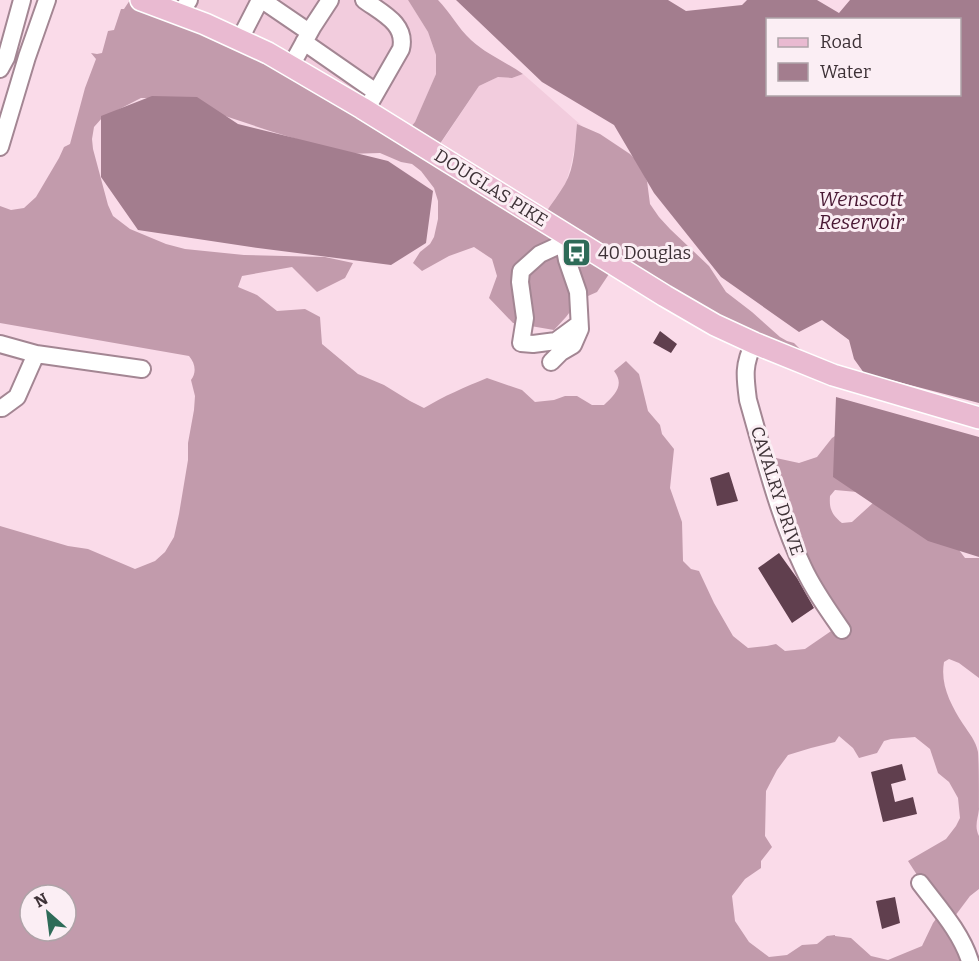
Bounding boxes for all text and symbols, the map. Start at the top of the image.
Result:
legend [766,18,961,96]
text: Road [820,31,863,53]
text: Water [820,61,871,83]
street label: DOUGLAS PIKE [430,144,552,232]
water label: Wenscott Reservoir [818,187,904,234]
bus stop icon: 40 Douglas [561,237,593,269]
place label: 40 Douglas [598,242,691,264]
street label: CAVALRY DRIVE [746,423,808,559]
north arrow [18,883,78,943]
text: N [31,889,51,911]

